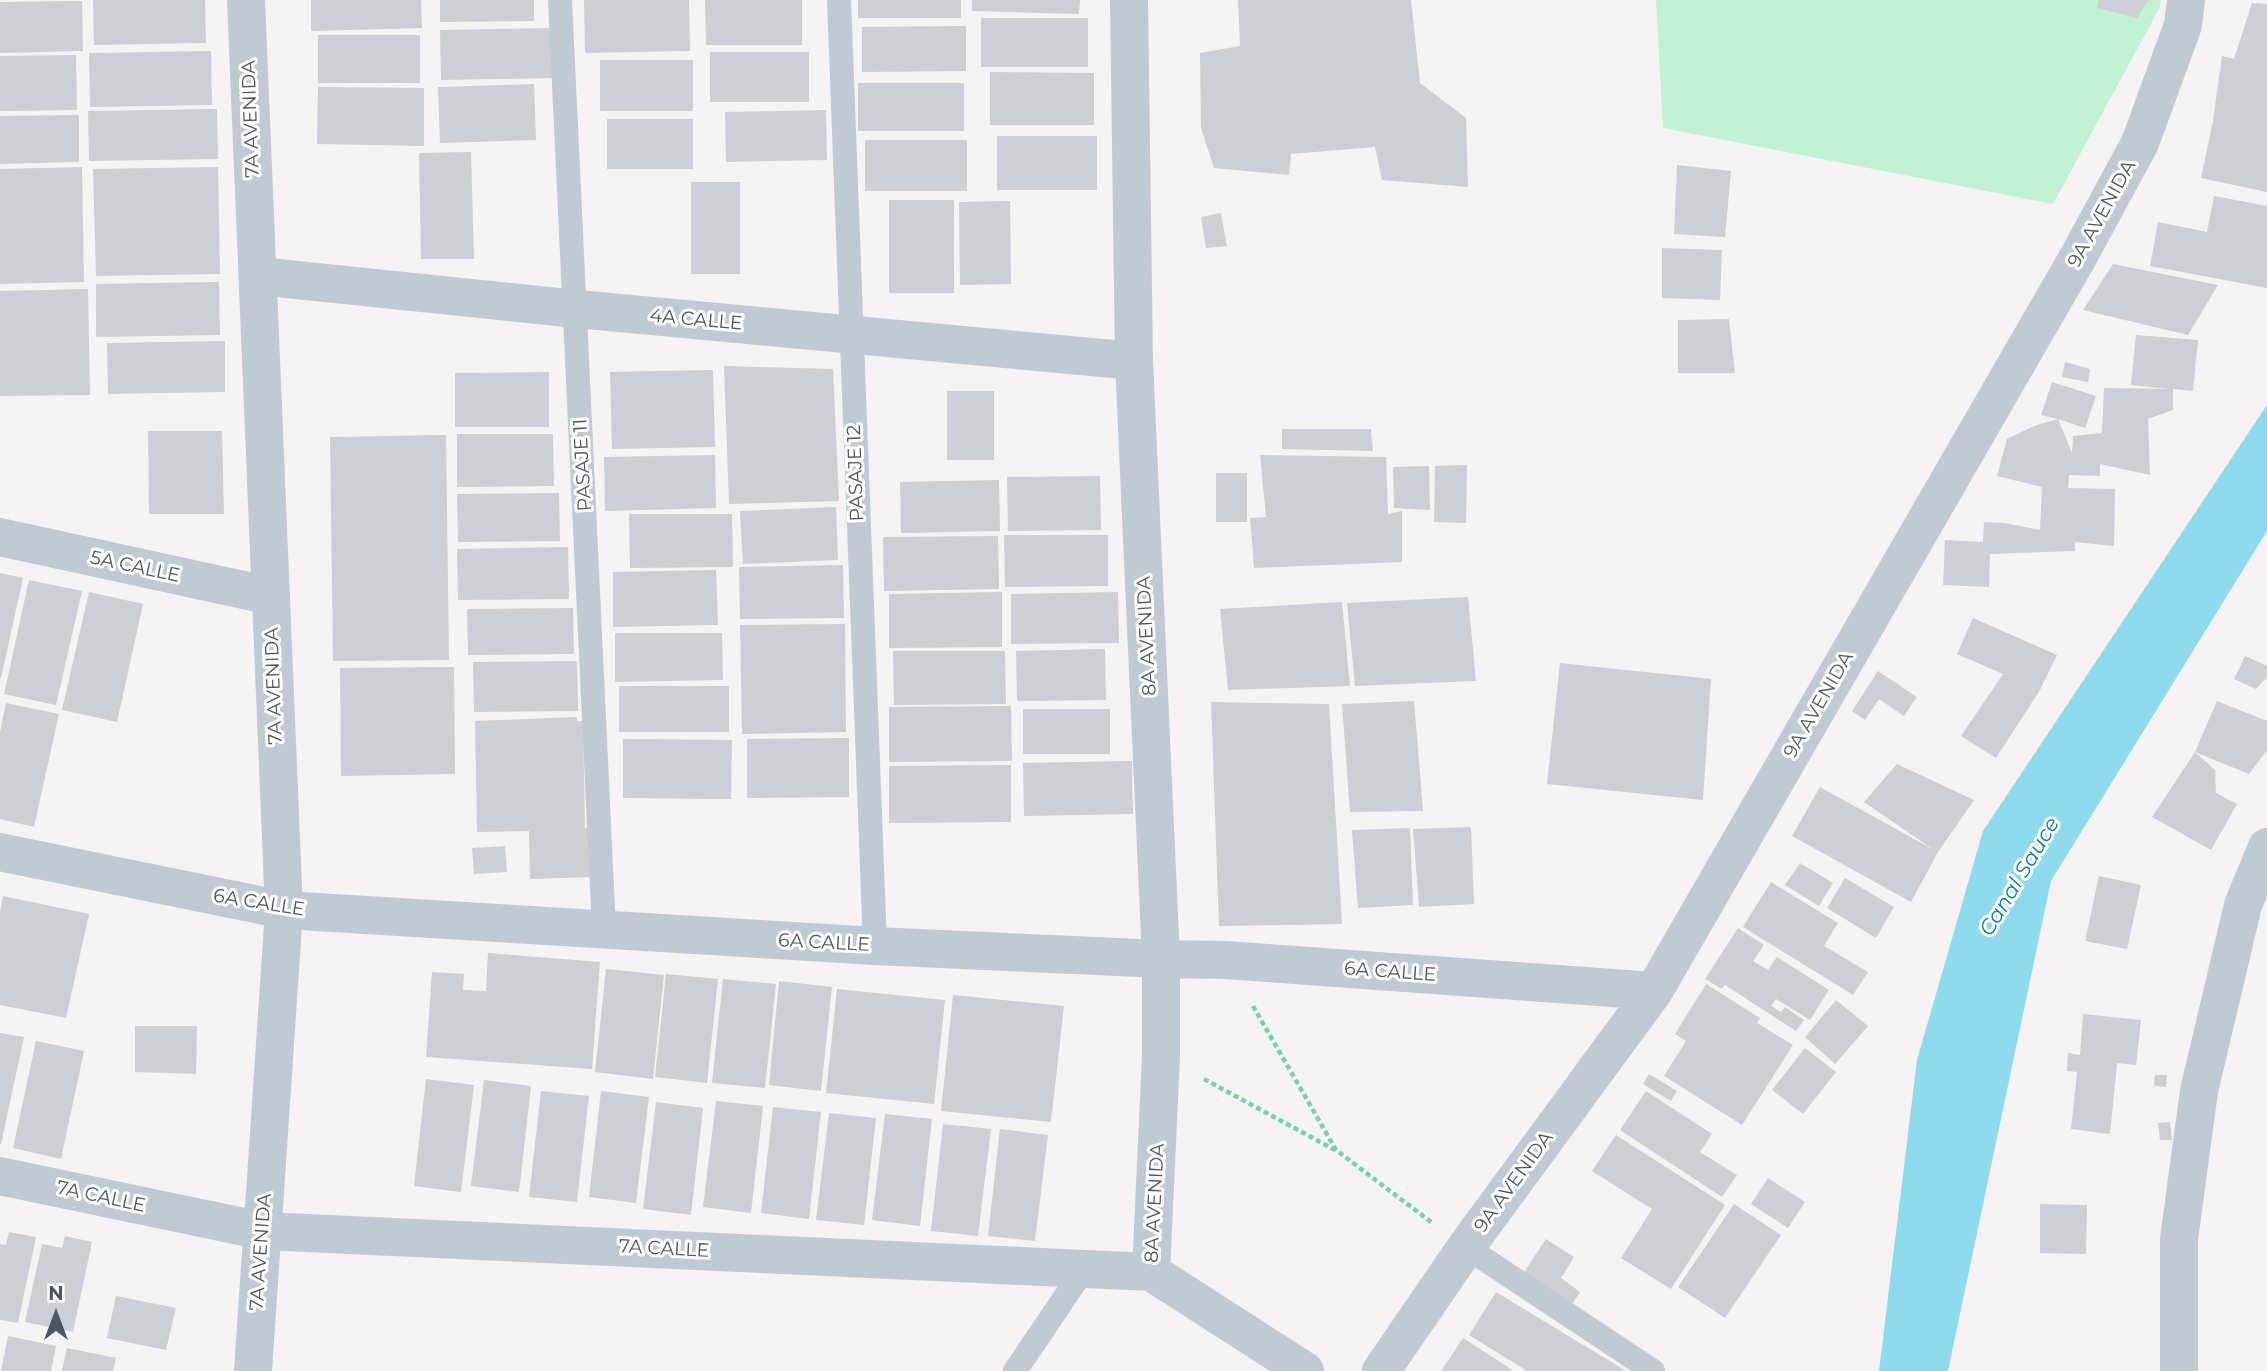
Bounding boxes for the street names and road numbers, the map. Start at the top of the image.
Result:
street label: 7A AVENIDA [238,60,264,178]
street label: 9A AVENIDA [2063,156,2141,272]
street label: 4A CALLE [649,305,743,335]
street label: PASAJE 11 [569,418,597,512]
street label: PASAJE 12 [843,424,869,522]
street label: 5A CALLE [88,546,182,588]
street label: 8A AVENIDA [1132,576,1162,696]
street label: 7A AVENIDA [261,627,287,745]
street label: 9A AVENIDA [1779,648,1859,762]
street label: 6A CALLE [212,885,306,921]
street label: 6A CALLE [777,929,871,957]
street label: 6A CALLE [1343,957,1437,987]
street label: 9A AVENIDA [1470,1127,1558,1237]
street label: 8A AVENIDA [1140,1143,1170,1263]
street label: 7A CALLE [54,1176,148,1218]
street label: 7A AVENIDA [246,1193,276,1311]
street label: 7A CALLE [618,1235,710,1263]

